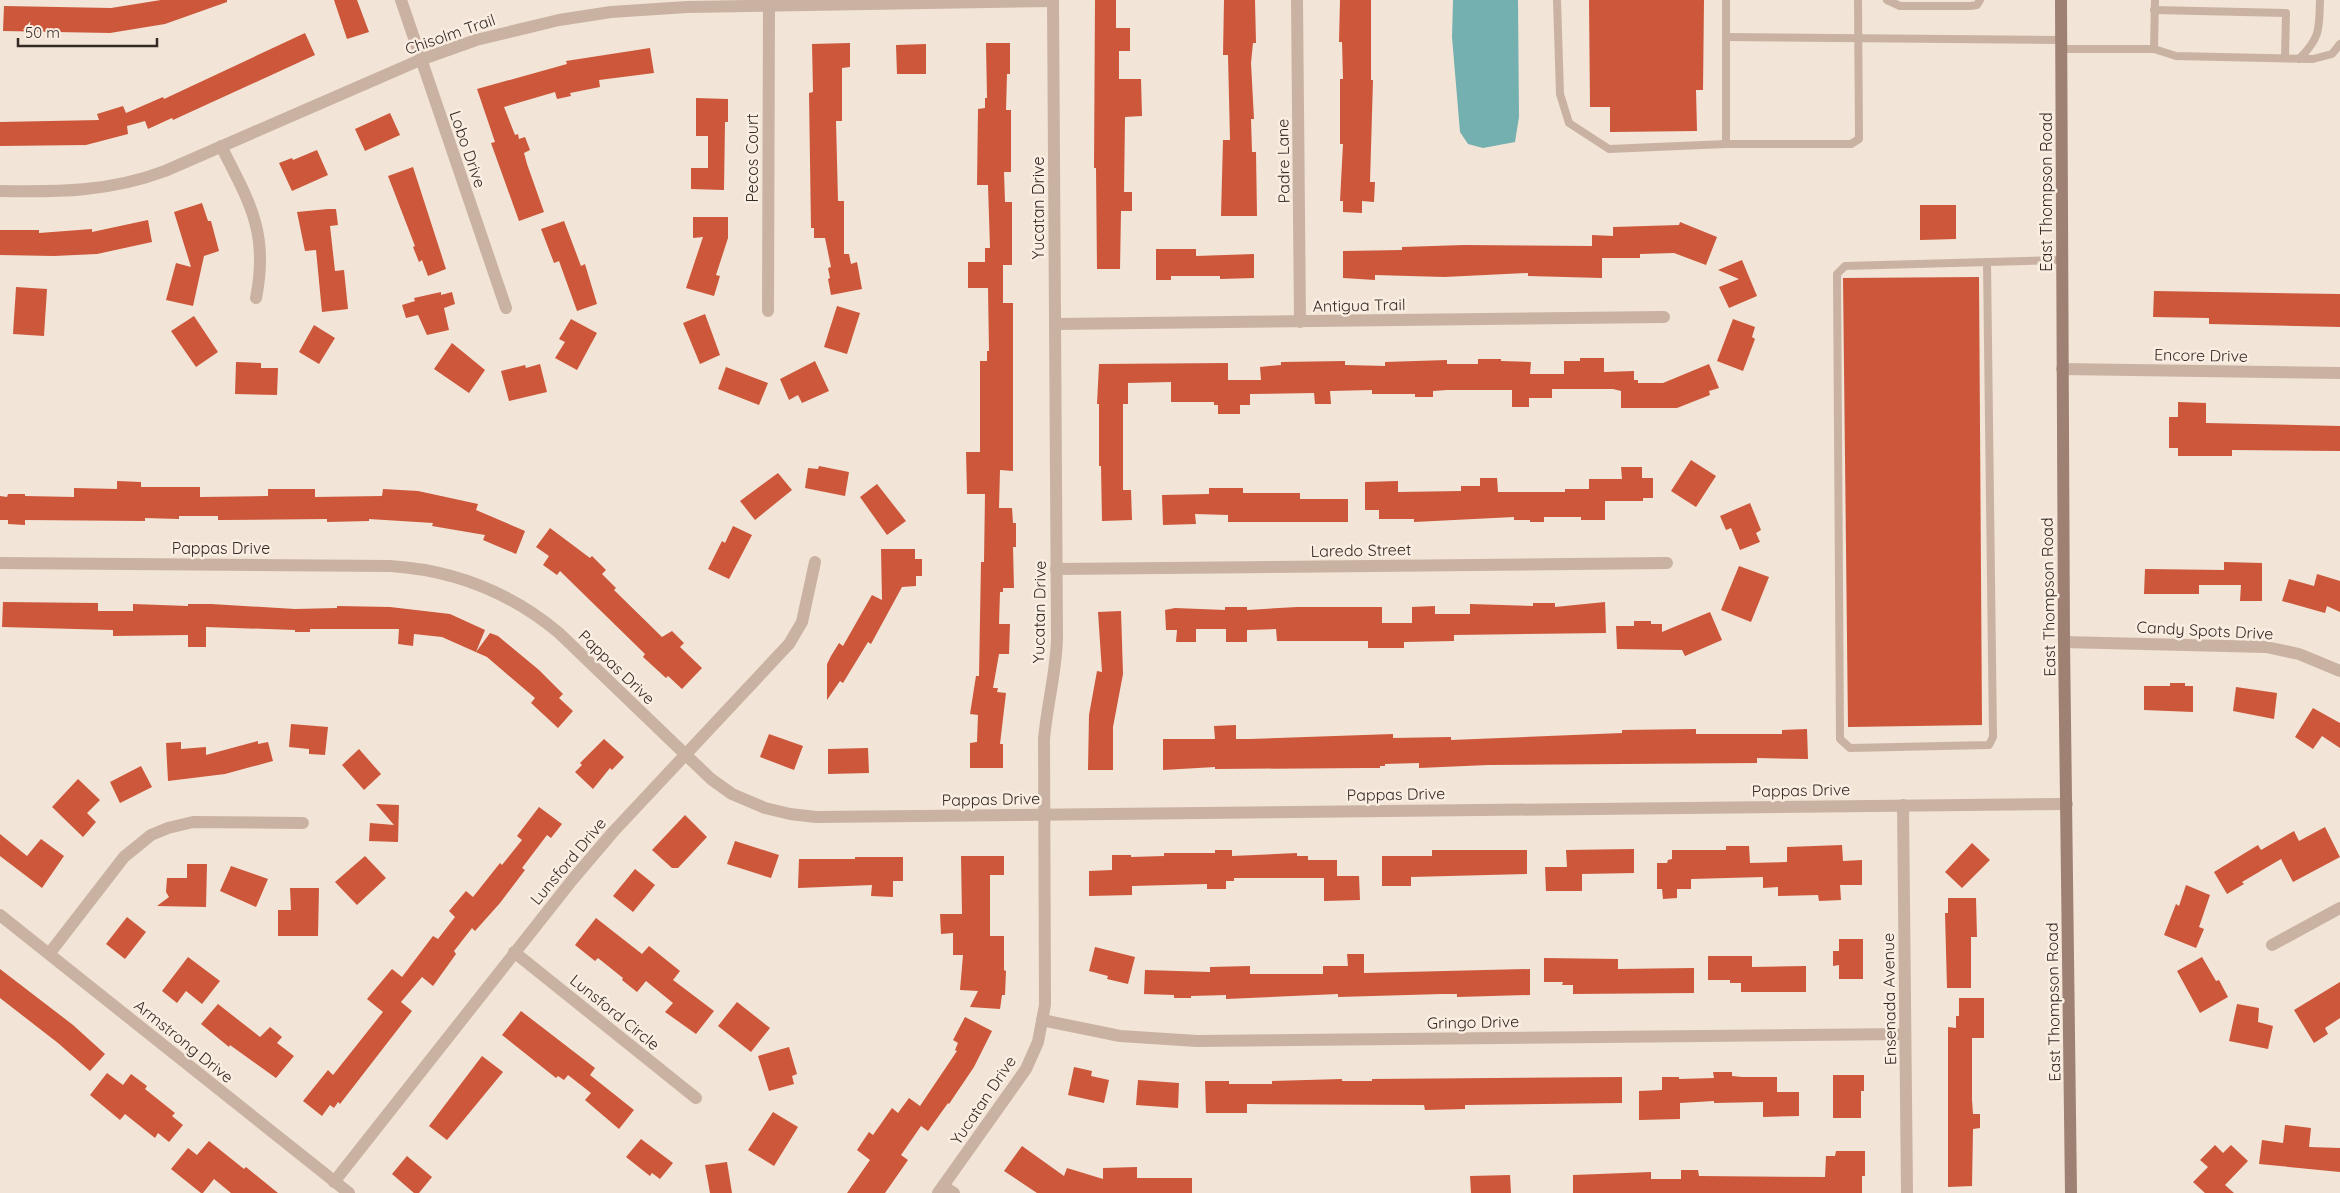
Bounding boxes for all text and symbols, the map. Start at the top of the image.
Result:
street label: Chisolm Trail [402,9,498,59]
scale bar [18,15,156,47]
text: 50 m [25,23,60,42]
street label: Lobo Drive [445,108,491,190]
street label: East Thompson Road [2036,112,2056,272]
street label: Pecos Court [742,113,762,203]
street label: Padre Lane [1272,119,1294,203]
street label: Yucatan Drive [1028,157,1048,259]
street label: Antigua Trail [1312,294,1406,316]
street label: Encore Drive [2154,344,2248,366]
street label: East Thompson Road [2037,517,2059,677]
street label: Pappas Drive [172,538,270,558]
street label: Laredo Street [1311,539,1411,561]
street label: Yucatan Drive [1028,560,1050,664]
street label: Candy Spots Drive [2136,616,2274,644]
street label: Pappas Drive [575,626,659,708]
street label: Pappas Drive [1752,779,1850,801]
street label: Pappas Drive [1347,783,1445,805]
street label: Pappas Drive [942,788,1040,810]
street label: Lunsford Drive [526,813,610,909]
street label: East Thompson Road [2042,922,2064,1082]
street label: Ensenada Avenue [1878,933,1900,1065]
street label: Lunsford Circle [566,970,664,1054]
street label: Armstrong Drive [130,995,238,1087]
street label: Gringo Drive [1427,1011,1519,1033]
street label: Yucatan Drive [946,1052,1020,1148]

